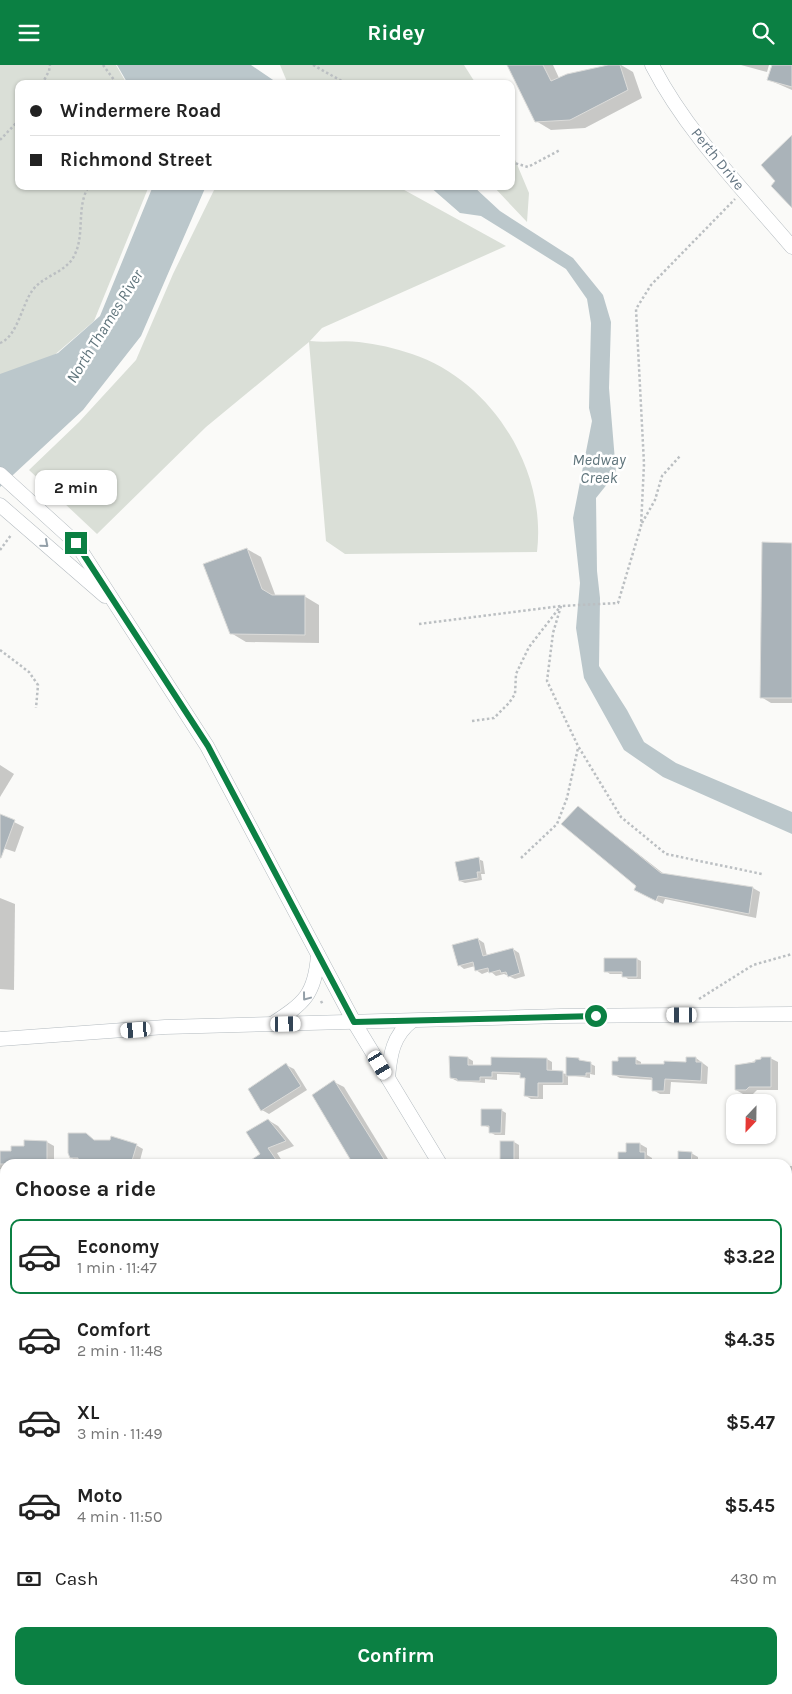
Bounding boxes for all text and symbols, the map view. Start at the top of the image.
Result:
icon: menu [15,19,43,47]
icon: search [749,19,777,47]
text: Ridey [367,20,425,46]
text: Windermere Road [60,100,221,122]
street label: Perth Drive [687,124,749,194]
text: Richmond Street [60,149,212,171]
water label: North Thames River [62,266,147,386]
water label: Medway Creek [572,450,627,487]
callout: 2 min [35,471,117,505]
text: 2 min [54,478,98,497]
route end [65,532,87,554]
one-way arrow [40,538,49,547]
one-way arrow [304,991,312,1000]
route start [585,1005,607,1027]
car [667,1008,697,1023]
car [270,1016,301,1032]
car [120,1021,151,1039]
car [365,1048,394,1082]
north arrow [726,1094,776,1144]
map controls [726,1094,776,1144]
text: Choose a ride [15,1176,156,1202]
icon: car [17,1234,62,1279]
text: Economy [77,1236,159,1258]
text: $3.22 [723,1246,775,1268]
text: 1 min · 11:47 [77,1258,157,1277]
icon: car [17,1317,62,1362]
text: Comfort [77,1319,151,1341]
text: $4.35 [724,1329,775,1351]
text: 2 min · 11:48 [77,1341,163,1360]
icon: car [17,1400,62,1445]
text: XL [77,1402,99,1424]
text: $5.47 [726,1412,775,1434]
text: 3 min · 11:49 [77,1424,163,1443]
icon: car [17,1483,62,1528]
text: Moto [77,1485,123,1507]
text: $5.45 [724,1495,775,1517]
text: 4 min · 11:50 [77,1507,162,1526]
icon: cash [15,1565,43,1593]
text: Cash [55,1568,99,1590]
text: 430 m [730,1569,777,1588]
button: Confirm [15,1627,777,1685]

